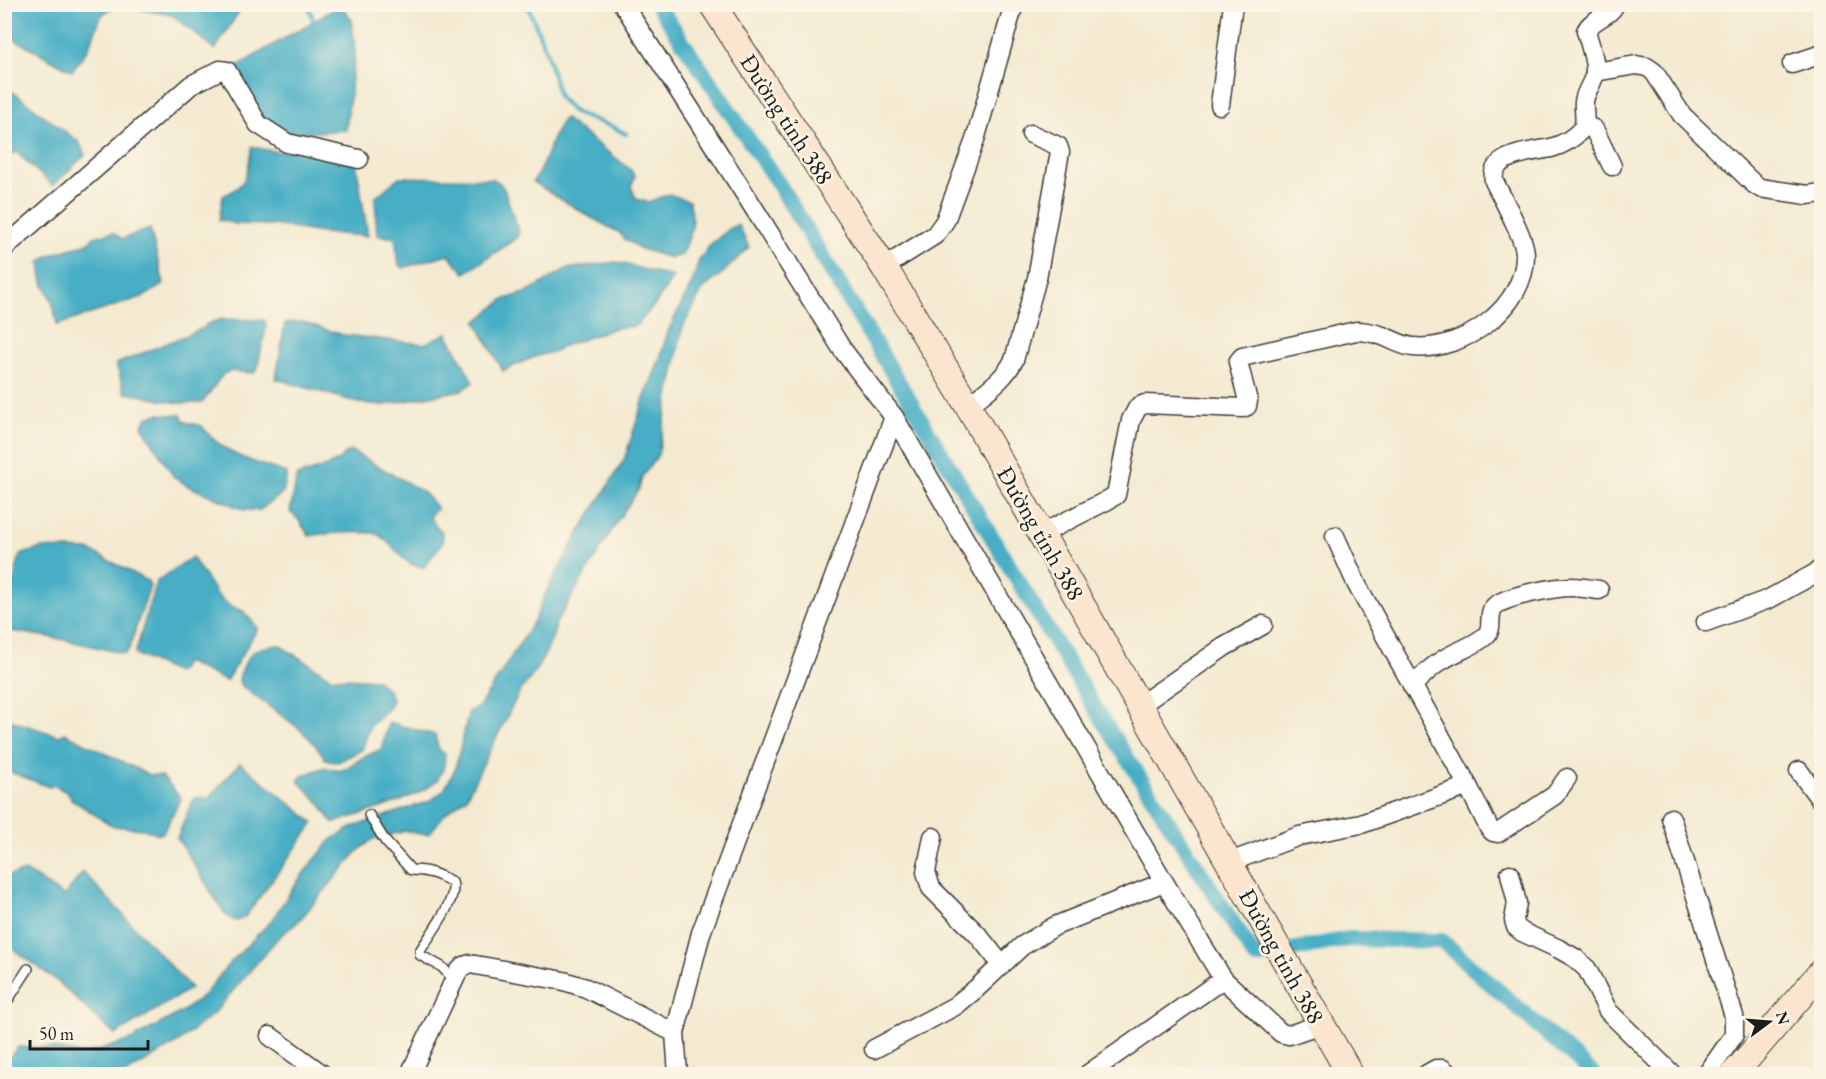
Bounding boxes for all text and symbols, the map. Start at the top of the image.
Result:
street label: Đường tỉnh 388 [733,48,841,190]
street label: Đường tỉnh 388 [990,461,1092,605]
street label: Đường tỉnh 388 [1232,883,1332,1029]
north arrow [1739,992,1799,1052]
text: N [1771,1009,1795,1027]
scale bar [30,1013,148,1051]
text: 50 m [39,1022,74,1045]

